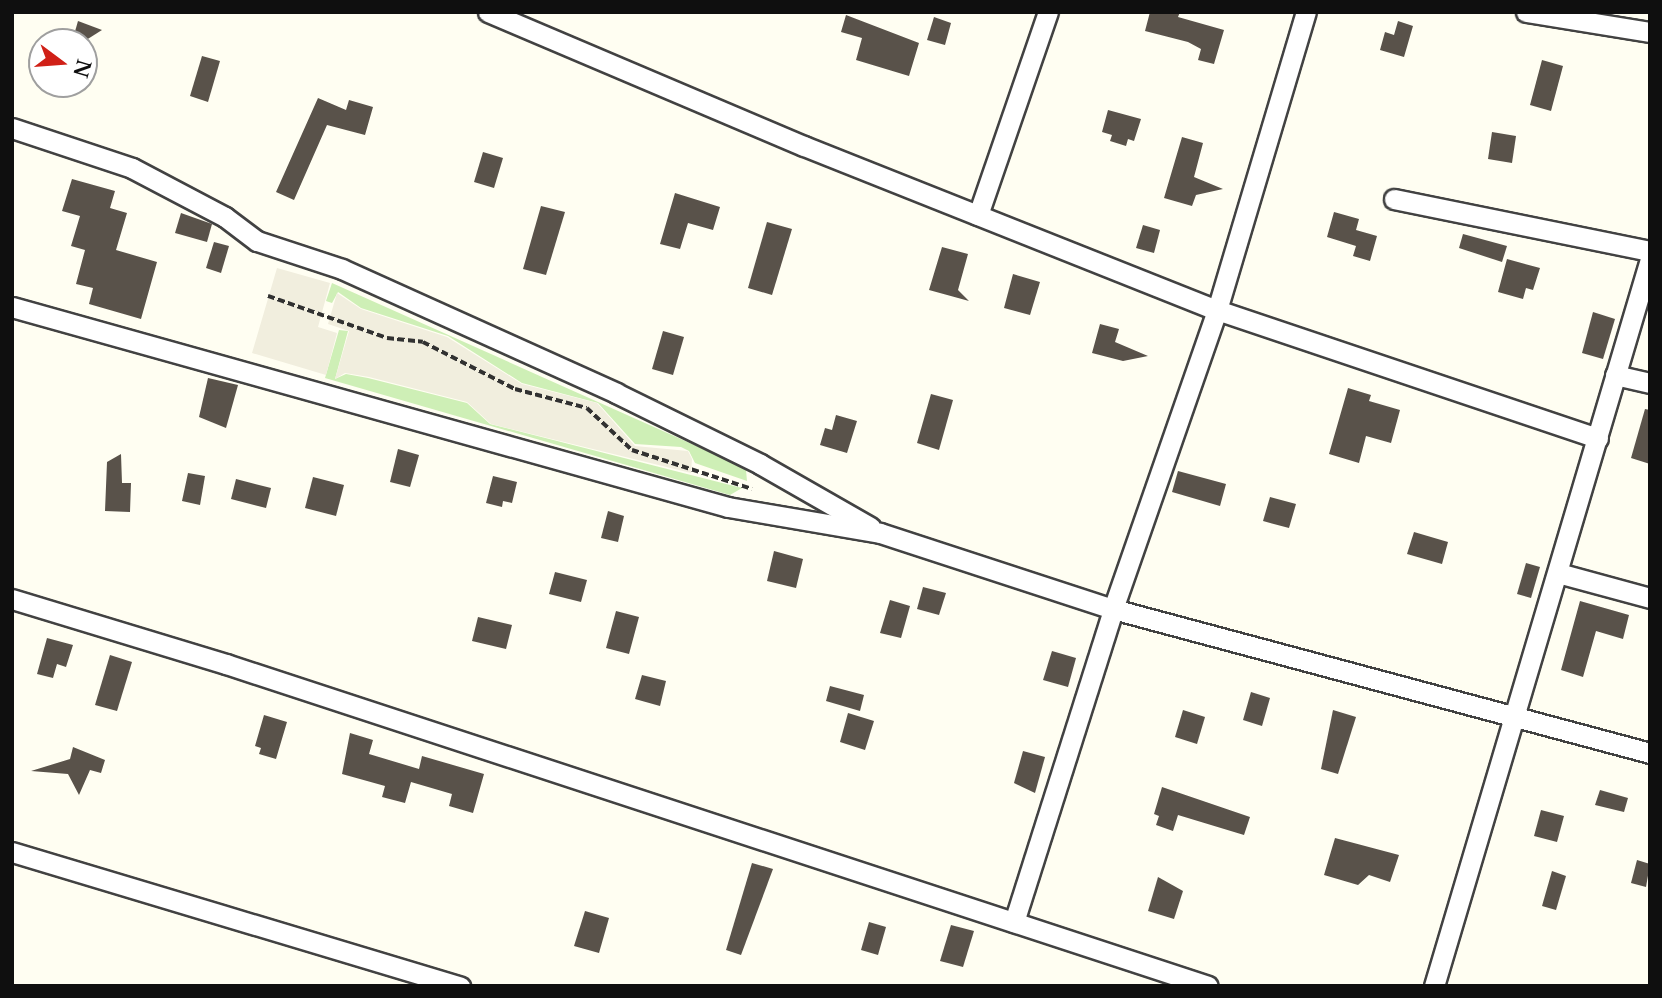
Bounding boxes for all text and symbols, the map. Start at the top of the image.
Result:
north arrow [28,28,98,98]
text: N [68,57,95,80]

